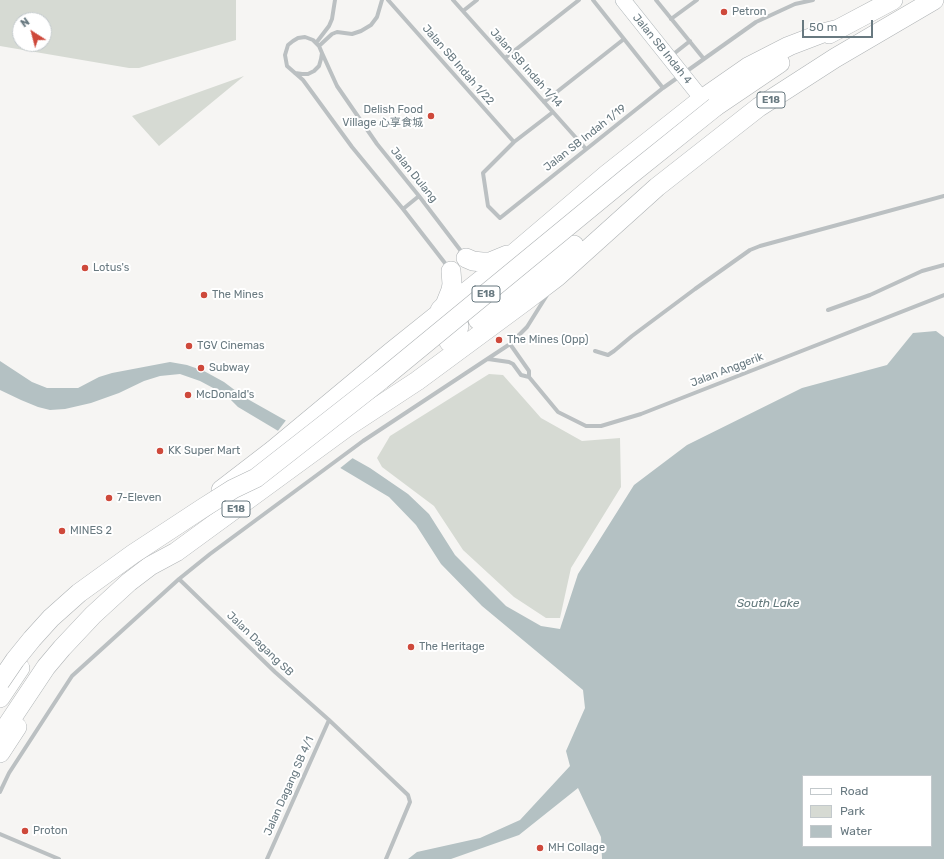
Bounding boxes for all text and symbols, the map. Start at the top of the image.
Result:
place label: Petron [732,5,766,19]
marker: Petron [719,7,729,17]
street label: Jalan SB Indah 4 [630,11,694,87]
north arrow [12,12,52,52]
scale bar [804,12,875,38]
text: N [18,15,32,30]
text: 50 m [809,20,837,34]
street label: Jalan SB Indah 1/22 [419,22,497,108]
street label: Jalan SB Indah 1/14 [487,26,565,110]
road number: E18 [757,92,785,108]
street label: Jalan SB Indah 1/19 [541,102,629,174]
place label: Delish Food Village 心享食城 [342,103,423,129]
marker: Delish Food Village 心享食城 [426,111,436,121]
street label: Jalan Dulang [388,145,440,205]
place label: Lotus's [93,261,129,275]
marker: Lotus's [80,263,90,273]
road number: E18 [472,286,500,302]
place label: The Mines [212,288,264,302]
marker: The Mines [199,290,209,300]
place label: The Mines (Opp) [507,333,588,347]
marker: The Mines (Opp) [494,335,504,345]
place label: TGV Cinemas [197,339,265,353]
marker: TGV Cinemas [184,341,194,351]
street label: Jalan Anggerik [689,350,765,390]
place label: Subway [209,361,250,375]
marker: Subway [196,363,206,373]
place label: McDonald's [196,388,254,402]
marker: McDonald's [183,390,193,400]
place label: KK Super Mart [168,444,240,458]
marker: KK Super Mart [155,446,165,456]
place label: 7-Eleven [117,491,162,505]
marker: 7-Eleven [104,493,114,503]
road number: E18 [222,501,250,517]
place label: MINES 2 [70,524,112,538]
marker: MINES 2 [57,526,67,536]
water label: South Lake [737,597,799,611]
street label: Jalan Dagang SB [224,609,296,679]
place label: The Heritage [419,640,485,654]
marker: The Heritage [406,642,416,652]
street label: Jalan Dagang SB 4/1 [261,734,317,838]
legend [802,775,932,847]
text: Road [840,784,868,798]
text: Park [840,804,865,818]
place label: Proton [33,824,68,838]
text: Water [840,824,872,838]
marker: Proton [20,826,30,836]
place label: MH Collage [548,841,605,855]
marker: MH Collage [535,843,545,853]

